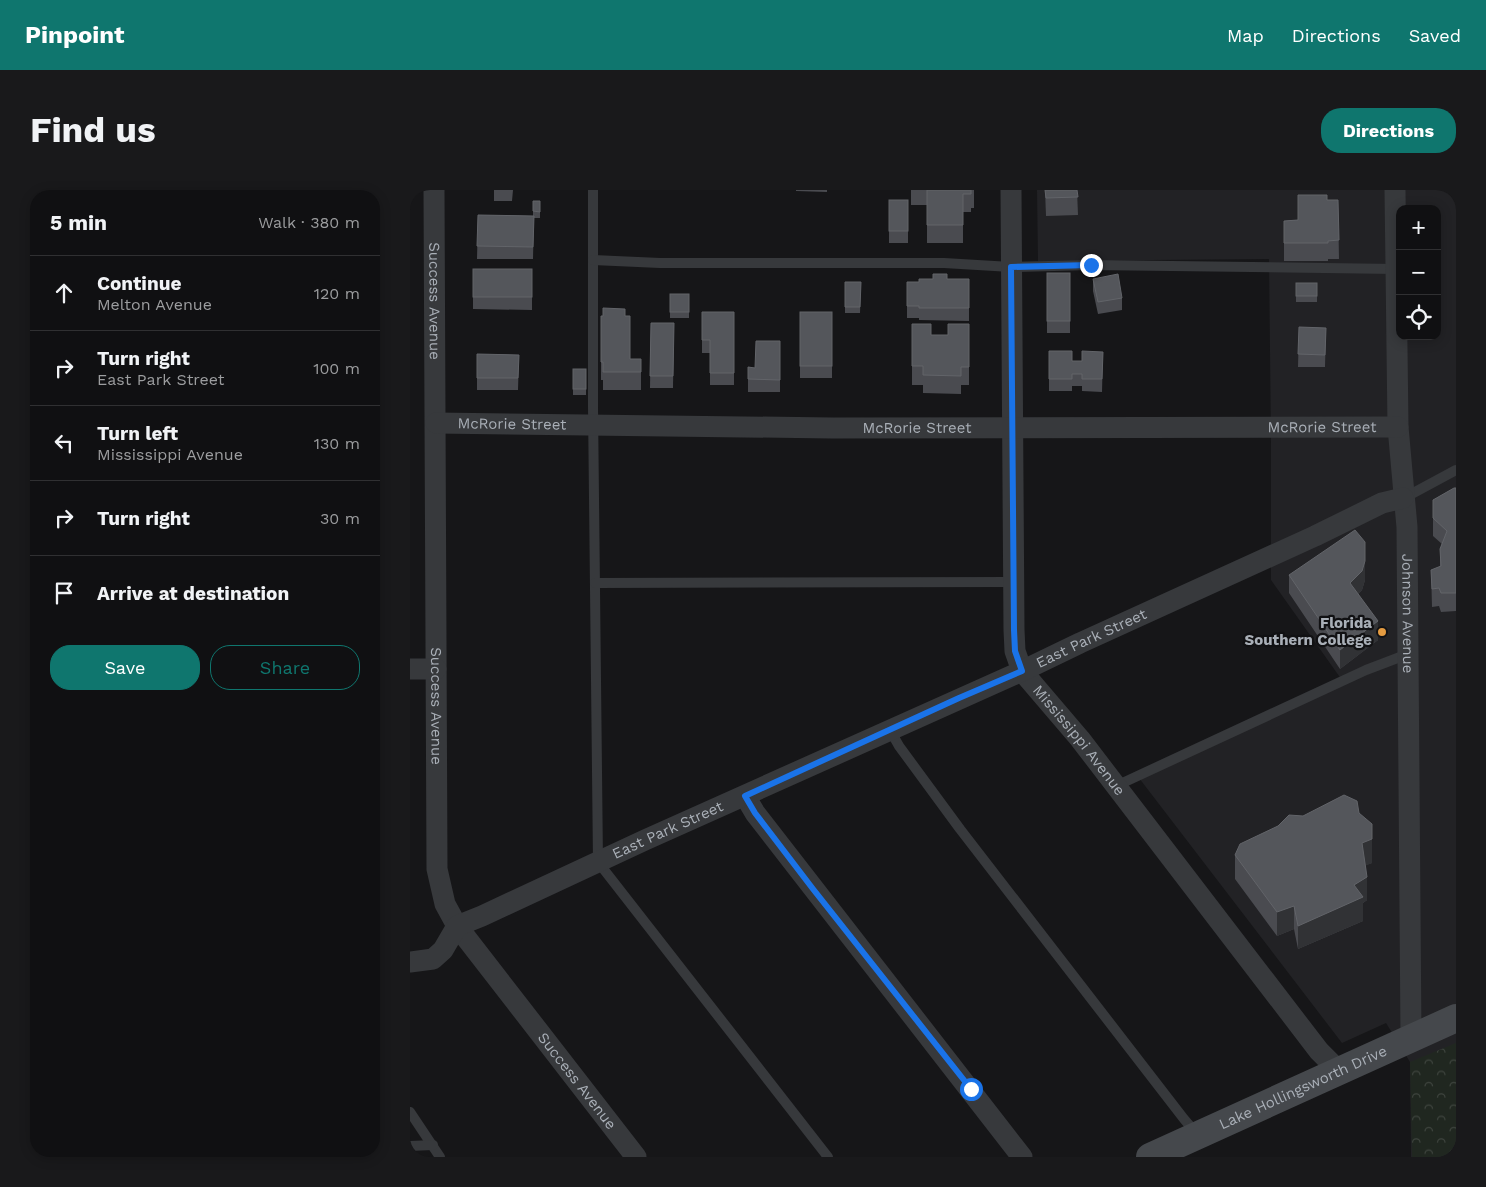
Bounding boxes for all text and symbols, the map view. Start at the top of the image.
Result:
text: Pinpoint [25,21,125,49]
text: Map [1227,25,1264,46]
text: Directions [1292,25,1381,46]
text: Saved [1409,25,1461,46]
button: Directions [1321,108,1456,153]
text: Find us [30,109,156,151]
map controls [1396,205,1441,340]
button: + [1396,205,1441,250]
text: 5 min [50,210,107,235]
text: Walk · 380 m [258,213,360,232]
street label: Success Avenue [425,242,444,360]
button: − [1396,250,1441,295]
route end [1080,254,1103,277]
text: Continue [97,272,181,295]
icon: ahead [50,279,78,307]
text: 120 m [314,284,360,303]
text: Melton Avenue [97,295,212,314]
button: locate [1396,295,1441,340]
text: Turn right [97,347,190,370]
icon: right [50,354,78,382]
text: 100 m [313,359,360,378]
text: East Park Street [97,370,225,389]
street label: McRorie Street [457,414,567,434]
street label: McRorie Street [1267,418,1377,436]
street label: McRorie Street [862,419,972,437]
text: Turn left [97,422,178,445]
icon: left [50,429,78,457]
text: 130 m [314,434,360,453]
text: Mississippi Avenue [97,445,243,464]
icon: right [50,504,78,532]
text: Turn right [97,507,190,530]
text: 30 m [320,509,360,528]
street label: Johnson Avenue [1398,554,1417,674]
icon: arrive [50,579,78,607]
text: Arrive at destination [97,582,289,605]
street label: East Park Street [1033,605,1150,672]
place label: Florida Southern College [1245,614,1372,649]
marker: Florida Southern College [1376,626,1388,638]
button: Save [50,645,200,690]
button: Share [210,645,360,690]
street label: Success Avenue [427,647,446,765]
street label: Mississippi Avenue [1029,681,1129,799]
street label: East Park Street [609,797,727,863]
street label: Success Avenue [534,1029,620,1133]
street label: Lake Hollingsworth Drive [1216,1042,1390,1133]
route start [960,1078,983,1101]

